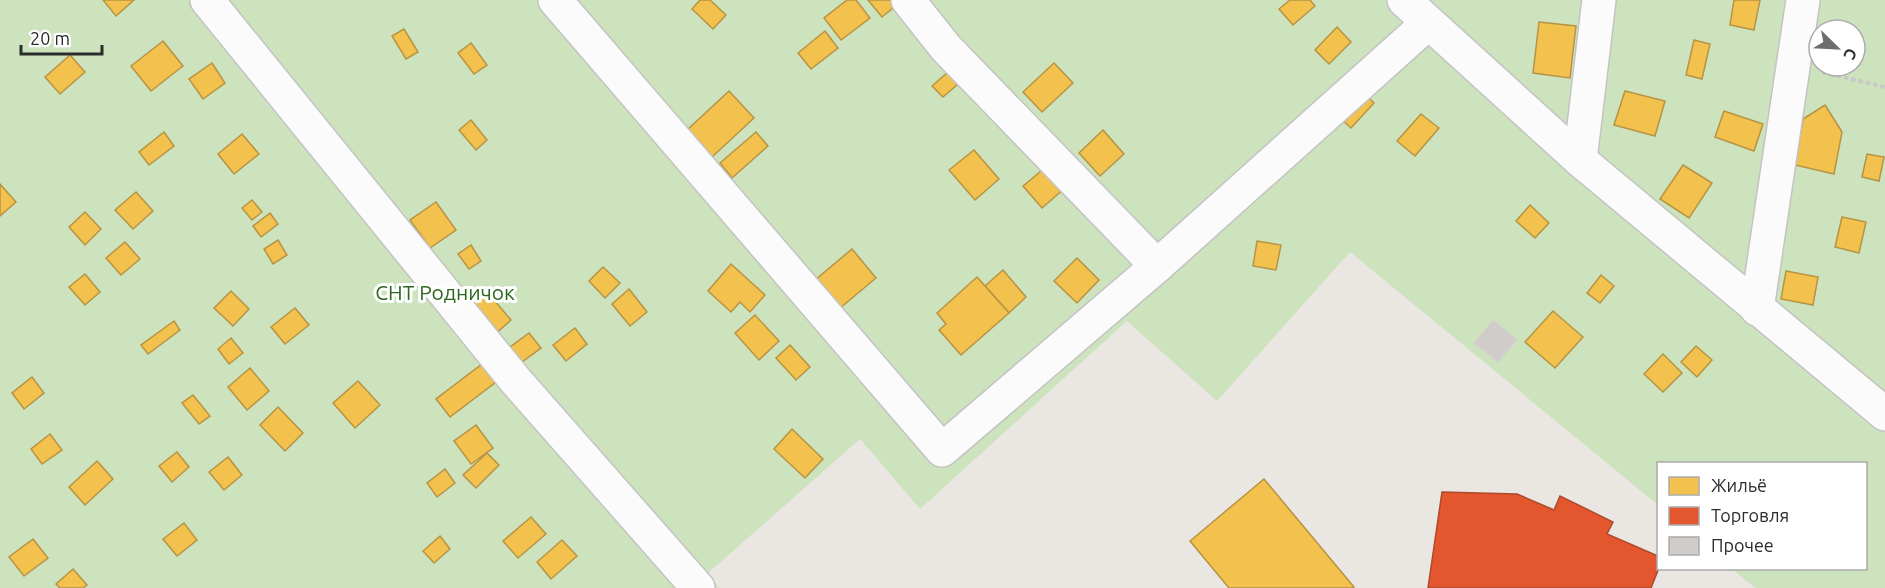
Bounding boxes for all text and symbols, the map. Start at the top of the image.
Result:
scale bar [21,18,102,56]
north arrow [1807,18,1867,78]
text: 20 m [30,28,70,48]
text: С [1840,46,1861,62]
park label: СНТ Родничок [375,280,515,304]
legend [1657,462,1867,570]
text: Жильё [1711,475,1767,495]
text: Торговля [1711,505,1789,525]
text: Прочее [1711,535,1774,555]

